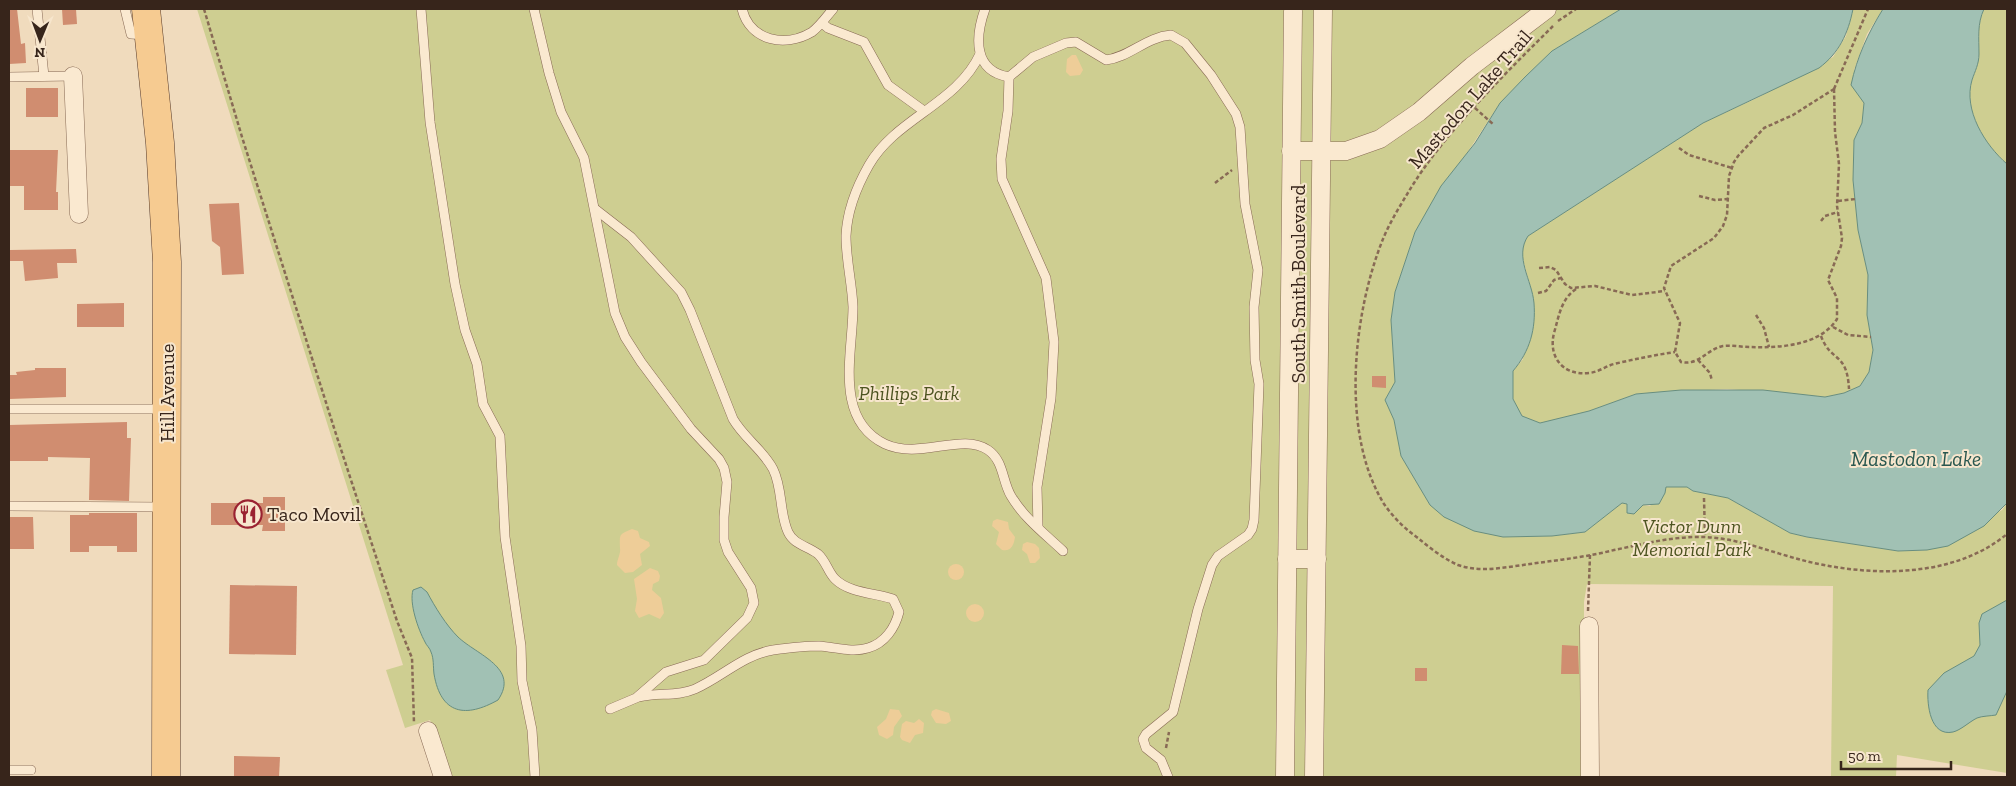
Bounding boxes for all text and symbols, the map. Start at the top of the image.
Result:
north arrow [15,15,65,65]
street label: Mastodon Lake Trail [1403,25,1537,173]
text: N [34,44,45,61]
street label: South Smith Boulevard [1286,185,1310,383]
street label: Hill Avenue [155,344,179,442]
park label: Phillips Park [858,381,960,405]
water label: Mastodon Lake [1851,446,1981,471]
restaurant icon: Taco Movil [233,499,263,529]
place label: Taco Movil [267,502,361,526]
park label: Victor Dunn Memorial Park [1633,514,1751,561]
scale bar [1841,738,1951,770]
text: 50 m [1848,747,1881,765]

